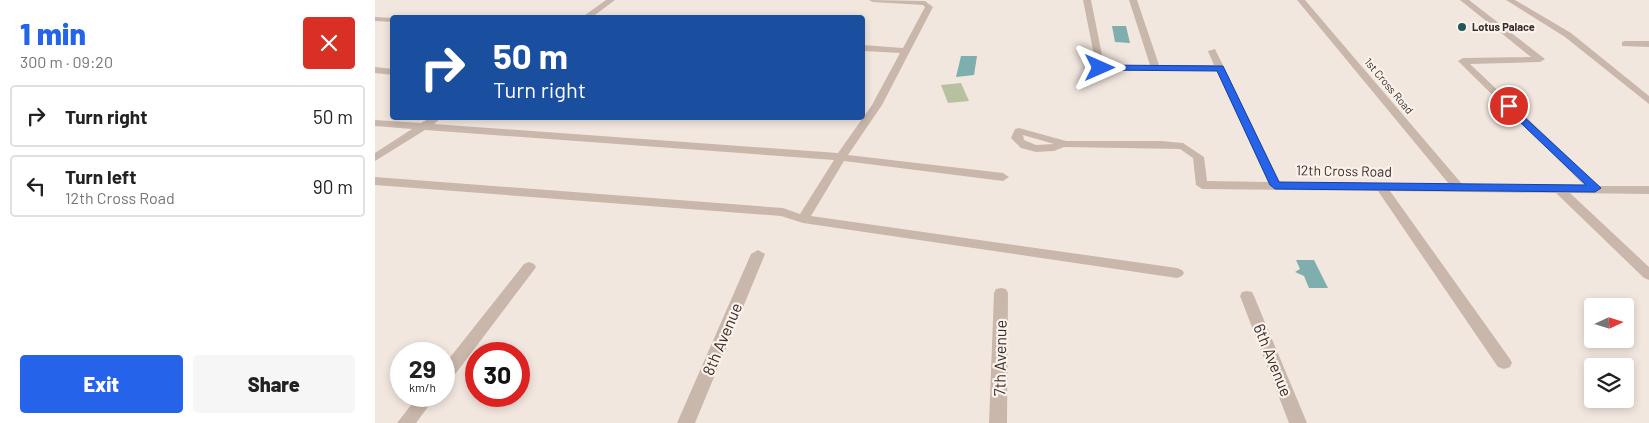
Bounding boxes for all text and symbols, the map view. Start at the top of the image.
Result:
text: 1 min [20,15,86,51]
button: close [303,17,355,69]
place label: Lotus Palace [1472,20,1535,33]
marker: Lotus Palace [1456,21,1468,33]
text: 50 m [493,34,568,76]
icon: right [410,35,475,100]
position arrow [1073,41,1125,93]
text: 300 m · 09:20 [20,52,113,71]
street label: 1st Cross Road [1362,55,1417,116]
text: Turn right [493,76,586,102]
pin [1488,85,1530,127]
icon: arrive [1495,92,1523,120]
icon: right [22,102,50,130]
text: Turn right [65,105,147,128]
text: 50 m [313,105,353,128]
street label: 12th Cross Road [1296,161,1392,180]
text: Turn left [65,165,136,188]
icon: left [22,172,50,200]
text: 90 m [313,175,353,198]
text: 12th Cross Road [65,188,175,207]
north arrow [1584,298,1634,348]
map controls [1584,298,1634,408]
street label: 8th Avenue [698,300,745,378]
street label: 7th Avenue [989,320,1010,396]
street label: 6th Avenue [1250,321,1297,399]
speed limit sign: 30 [465,342,530,407]
text: 29 [409,353,436,383]
button: Exit [20,355,183,413]
button: Share [193,355,355,413]
button: layers [1584,358,1634,408]
text: km/h [409,380,436,394]

